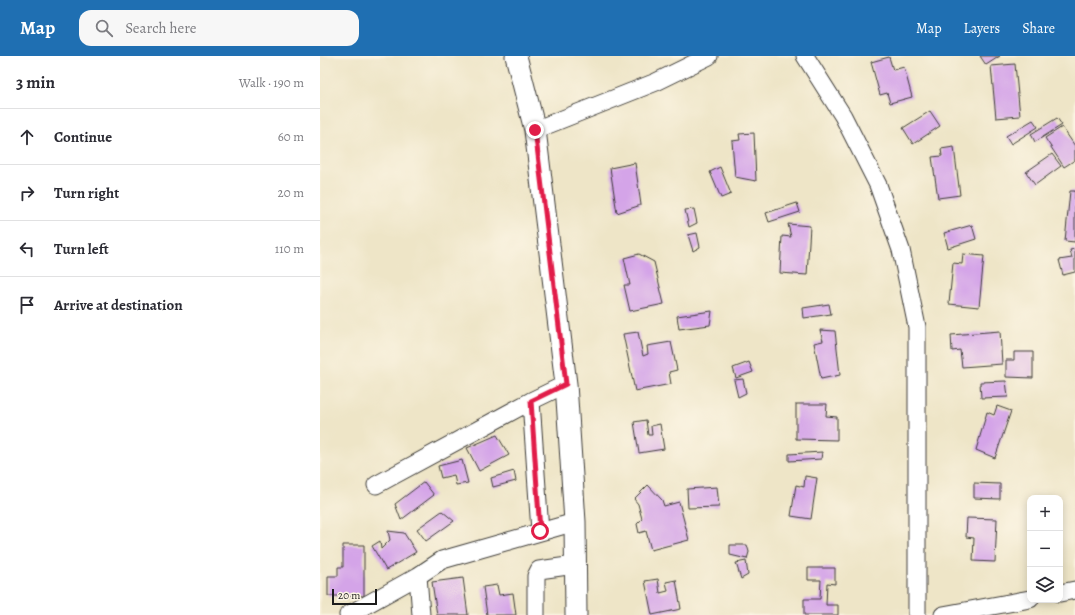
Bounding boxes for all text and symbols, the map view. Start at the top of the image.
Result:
search box [79,10,359,46]
text: Map [20,15,55,41]
icon: search [93,17,115,39]
text: Search here [125,18,197,38]
text: Map [916,19,942,38]
text: Layers [964,19,1000,38]
text: Share [1022,19,1055,38]
text: 3 min [16,71,55,94]
text: Walk · 190 m [239,74,304,91]
route end [526,121,544,139]
icon: ahead [16,126,38,148]
text: Continue [54,127,112,147]
text: 60 m [278,128,304,145]
icon: right [16,182,38,204]
text: Turn right [54,183,119,203]
text: 20 m [278,184,304,201]
icon: left [16,238,38,260]
text: Turn left [54,239,109,259]
text: 110 m [275,240,304,257]
icon: arrive [16,294,38,316]
text: Arrive at destination [54,295,183,315]
map controls [1027,495,1063,603]
button: + [1027,495,1063,531]
route start [531,522,549,540]
button: − [1027,531,1063,567]
button: layers [1027,567,1063,603]
scale bar [332,587,377,606]
text: 20 m [338,588,360,603]

